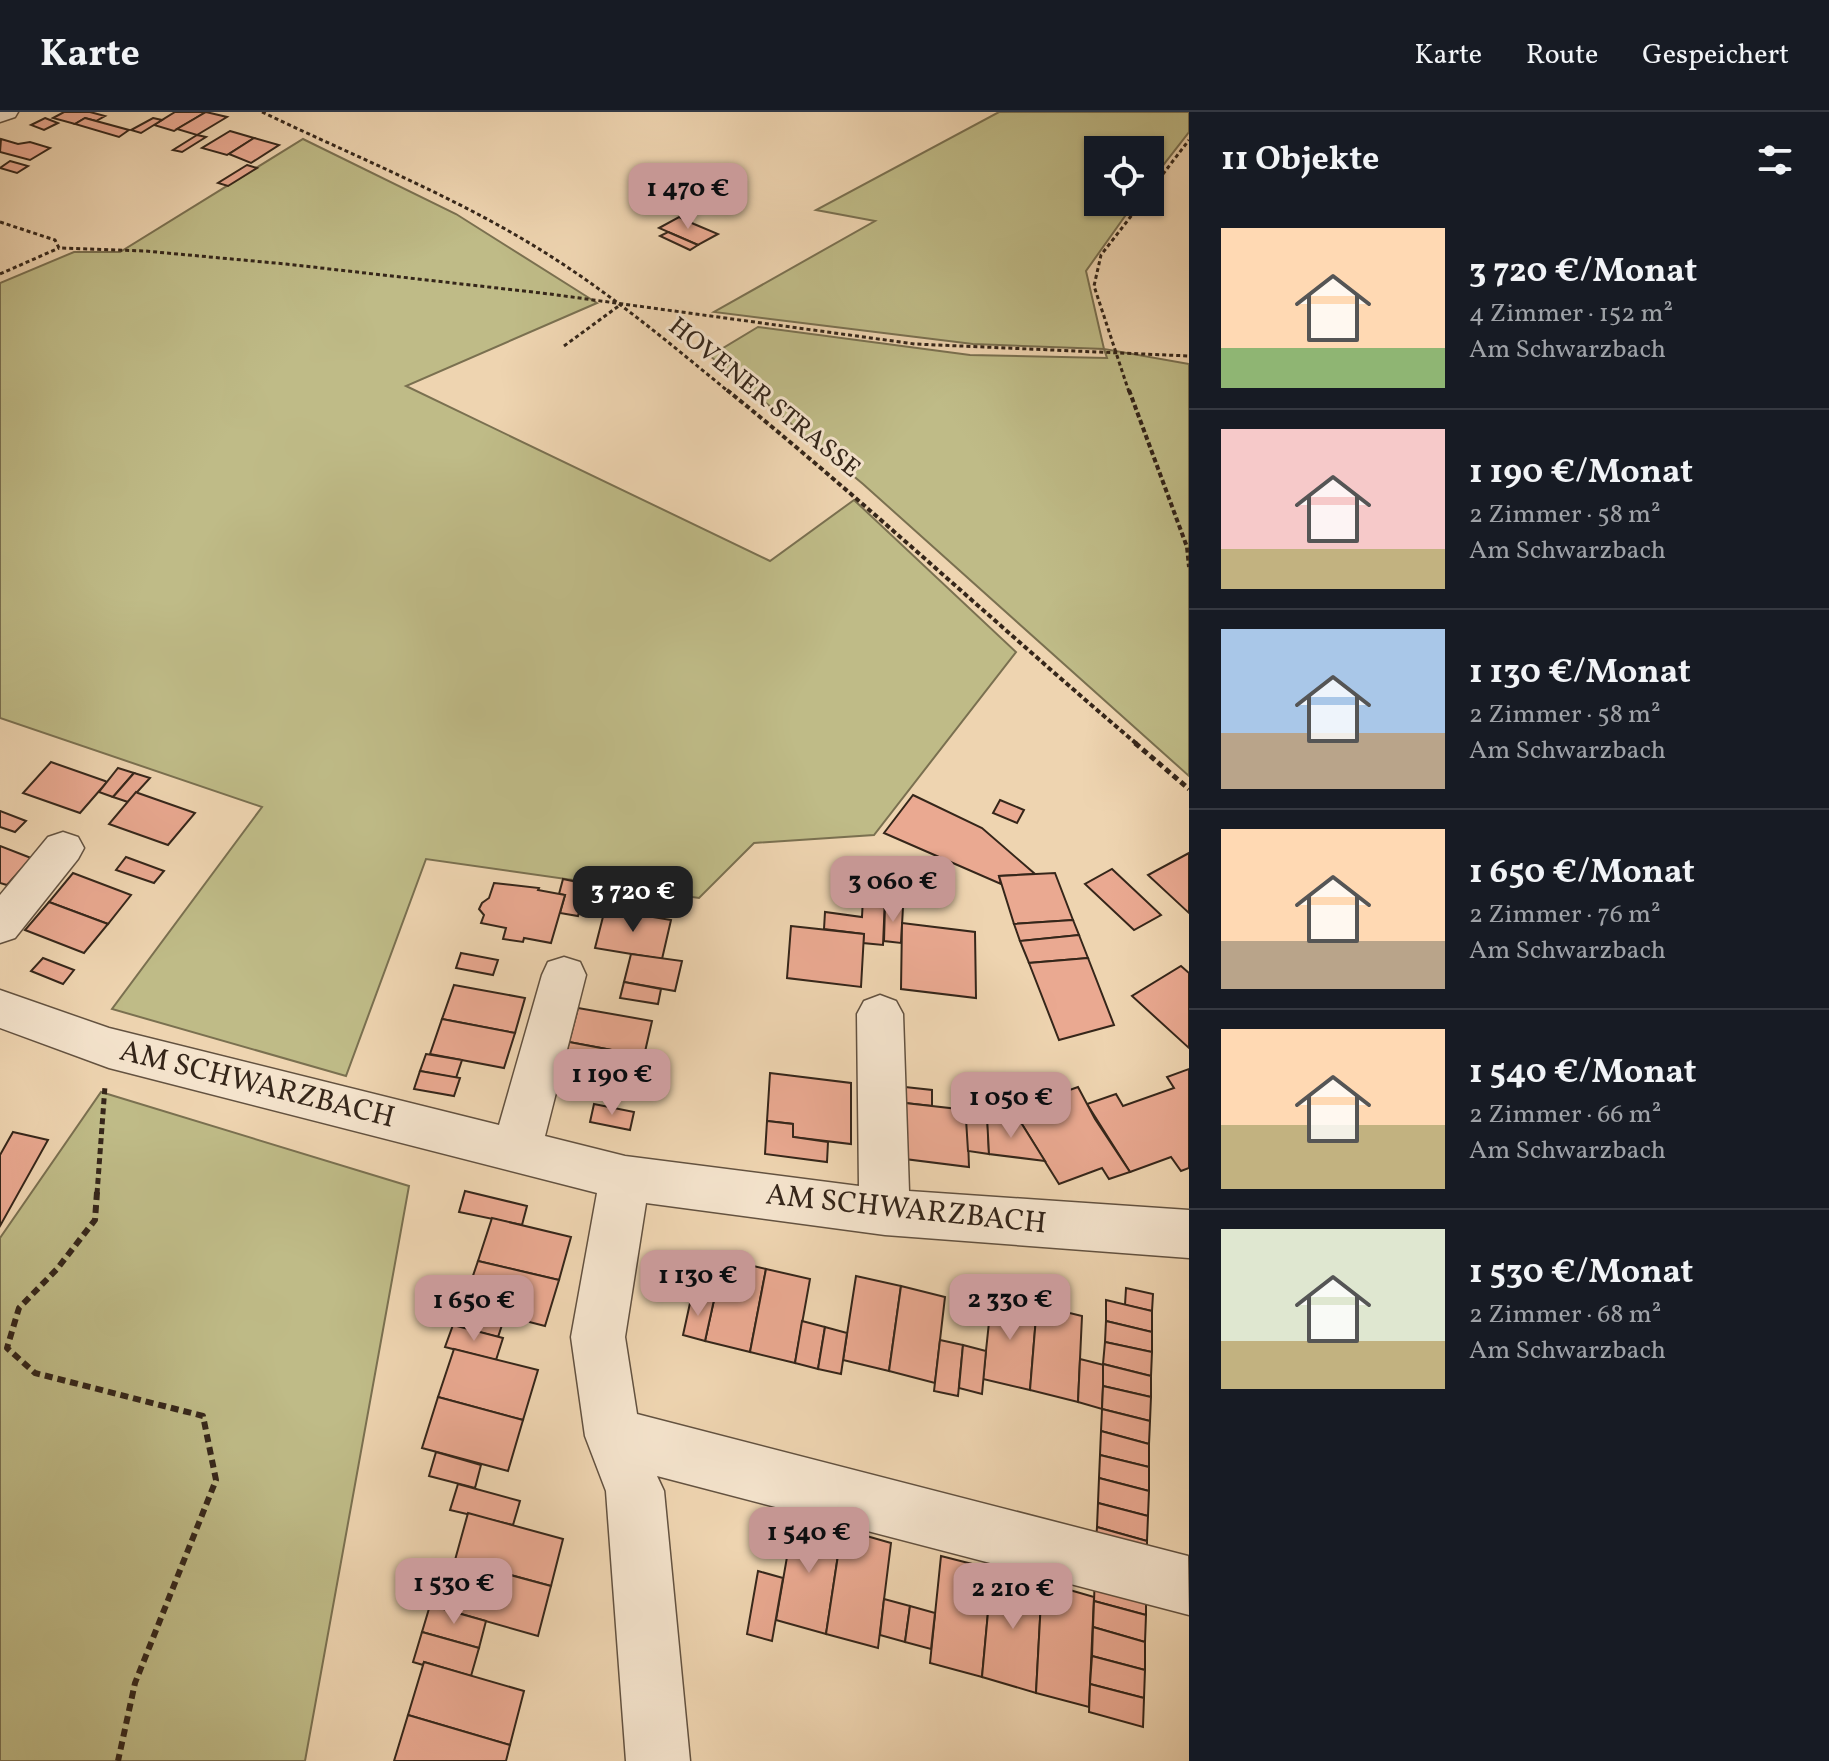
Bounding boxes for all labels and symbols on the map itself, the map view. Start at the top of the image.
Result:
pin: 1 470 € [614,163,762,231]
street label: HOVENER STRASSE [660,309,868,487]
pin: 3 060 € [819,856,967,924]
pin: 3 720 € [559,866,707,934]
street label: AM SCHWARZBACH [115,1031,399,1139]
pin: 1 190 € [538,1049,686,1117]
pin: 1 050 € [937,1072,1085,1140]
street label: AM SCHWARZBACH [764,1174,1048,1246]
pin: 1 130 € [624,1250,772,1318]
pin: 2 330 € [936,1274,1084,1342]
pin: 1 650 € [400,1275,548,1343]
pin: 1 540 € [735,1507,883,1575]
pin: 1 530 € [380,1558,528,1626]
pin: 2 210 € [939,1563,1087,1631]

